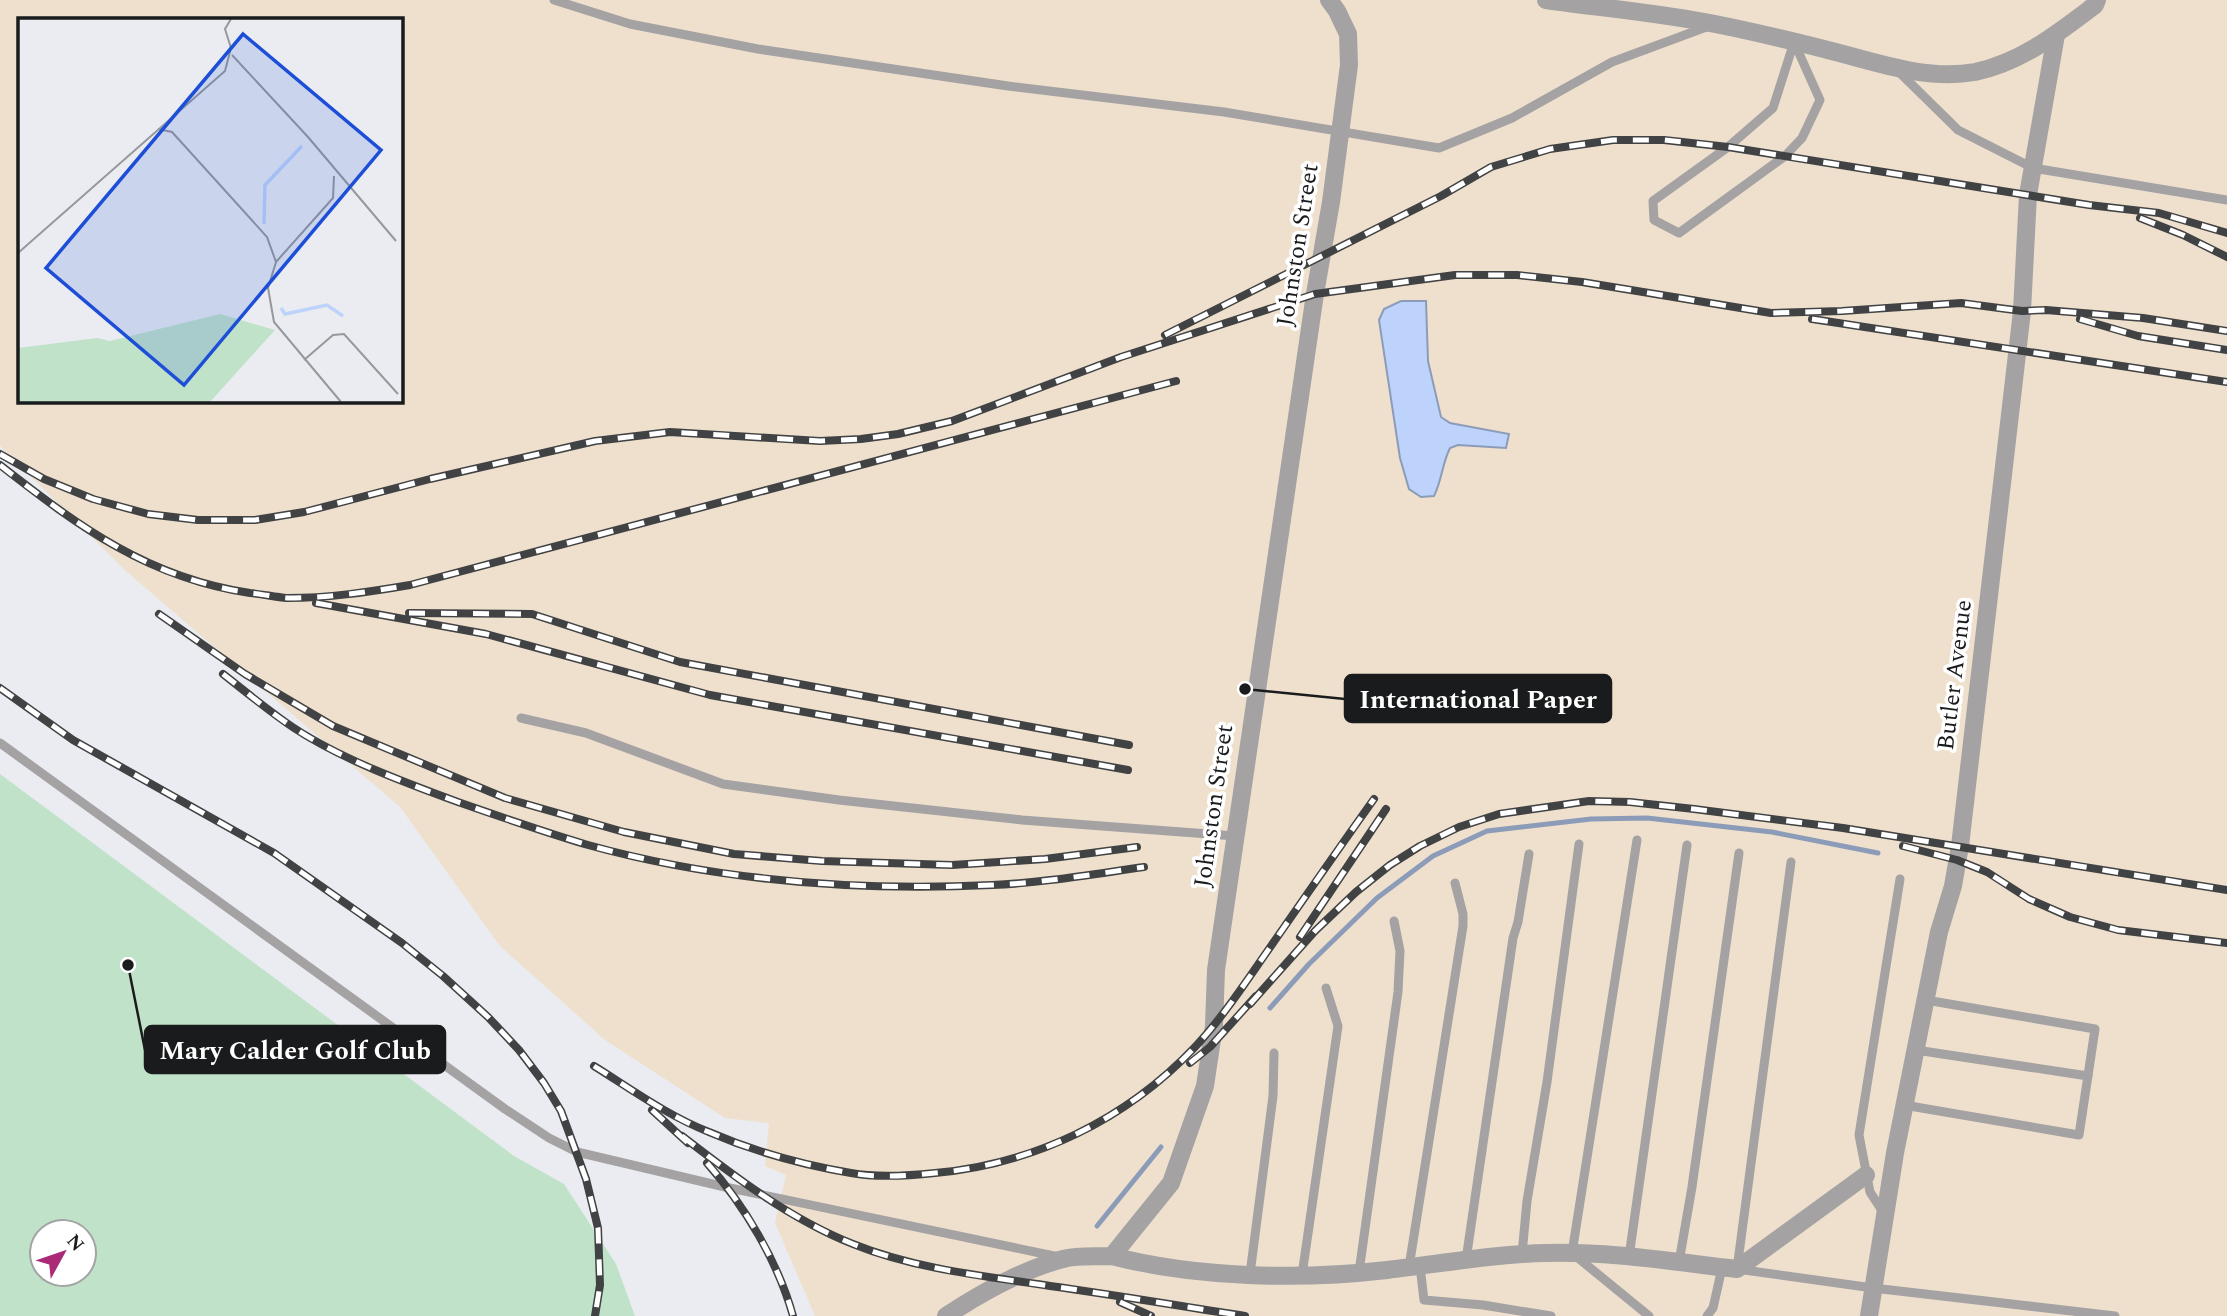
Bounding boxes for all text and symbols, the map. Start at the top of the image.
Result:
inset map [18,18,402,402]
street label: Johnston Street [1267,161,1329,329]
street label: Butler Avenue [1928,598,1982,752]
callout: International Paper [1345,675,1611,722]
text: International Paper [1359,680,1598,720]
street label: Johnston Street [1185,722,1243,890]
callout: Mary Calder Golf Club [145,1026,445,1073]
text: Mary Calder Golf Club [159,1031,431,1071]
north arrow [28,1218,98,1288]
text: N [59,1228,91,1258]

